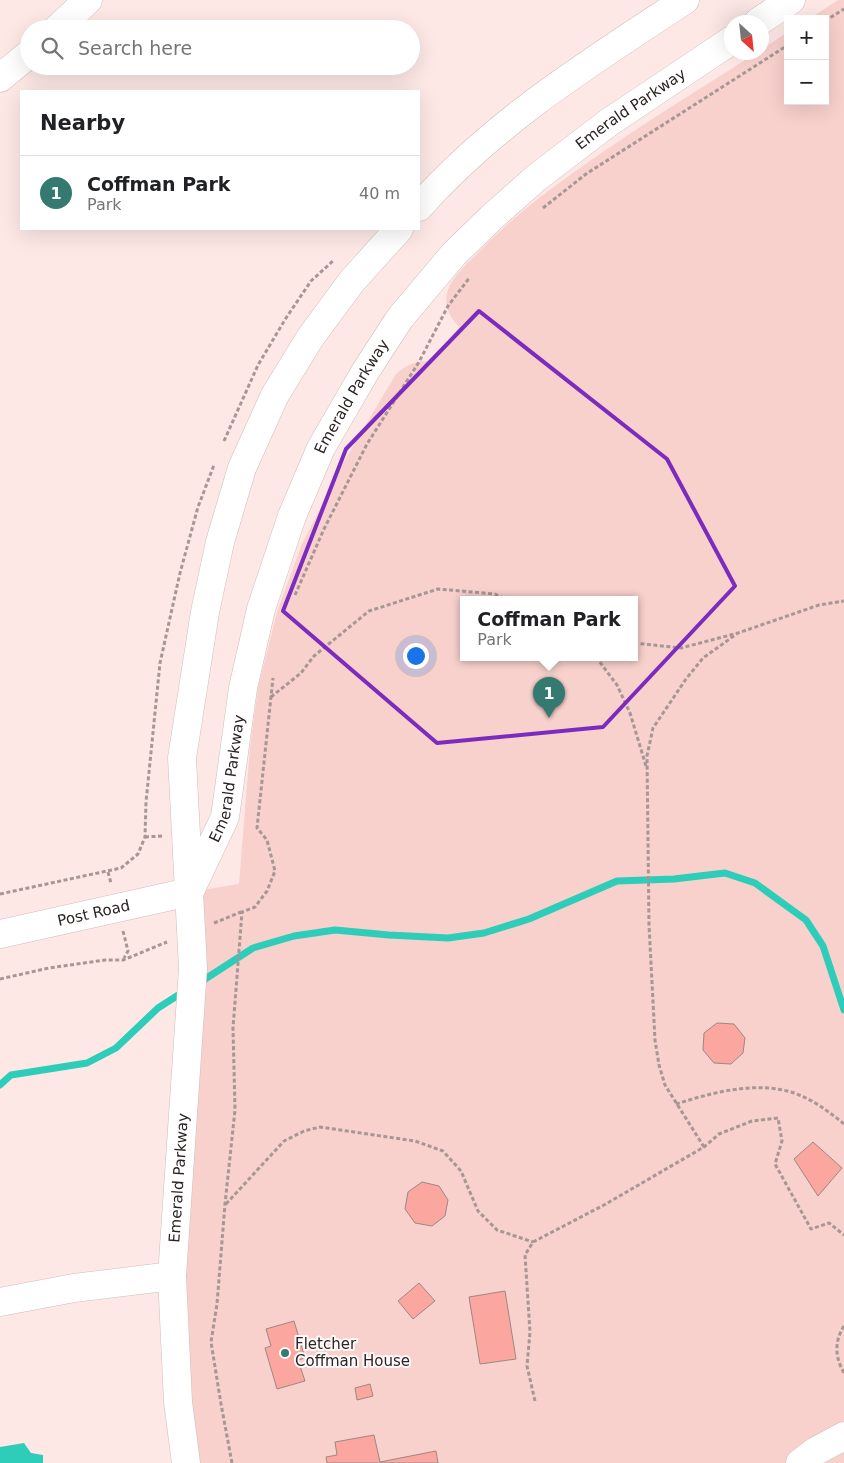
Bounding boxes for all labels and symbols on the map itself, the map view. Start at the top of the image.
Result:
north arrow [724,15,769,60]
street label: Emerald Parkway [572,65,689,153]
street label: Emerald Parkway [311,336,393,456]
your location [403,643,429,669]
pin: 1 [533,677,565,718]
street label: Emerald Parkway [205,713,248,845]
street label: Post Road [56,896,132,930]
street label: Emerald Parkway [165,1112,192,1243]
place label: Fletcher Coffman House [295,1335,410,1370]
marker: Fletcher Coffman House [279,1347,291,1359]

